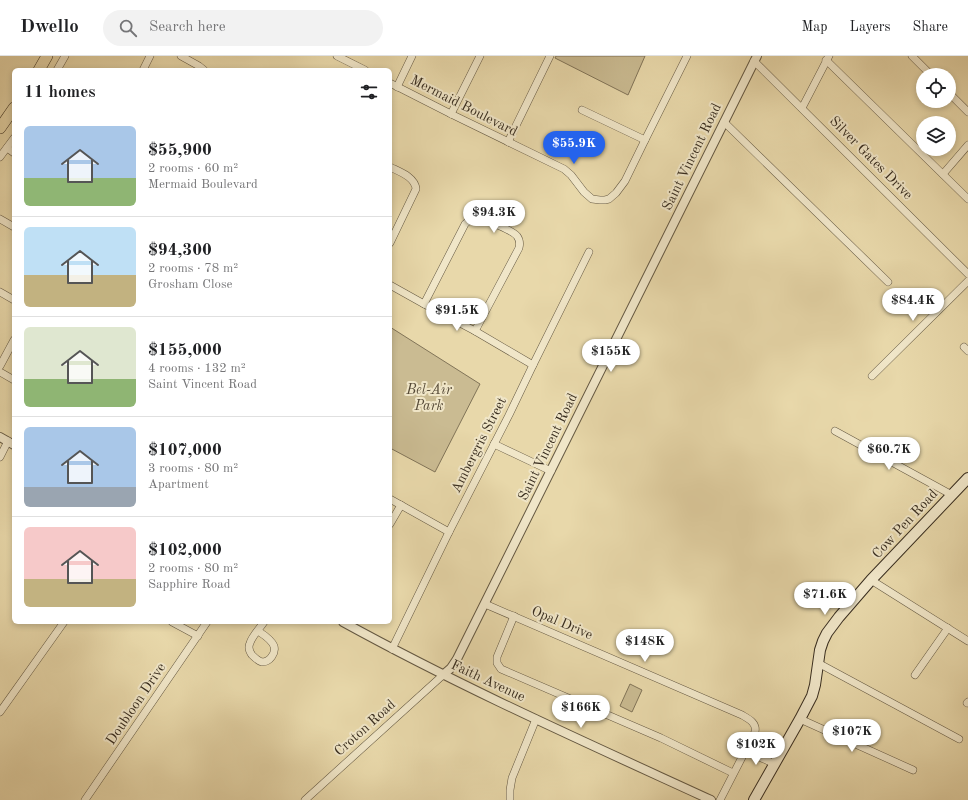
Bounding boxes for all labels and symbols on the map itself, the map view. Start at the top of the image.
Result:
street label: Mermaid Boulevard [408,73,520,139]
street label: Saint Vincent Road [660,101,724,213]
street label: Silver Gates Drive [827,114,915,202]
pin: $55.9K [541,131,607,165]
pin: $94.3K [461,200,527,234]
pin: $84.4K [880,288,946,322]
pin: $91.5K [424,298,490,332]
pin: $155K [583,339,639,373]
park label: Bel-Air Park [405,383,453,413]
street label: Saint Vincent Road [516,391,580,503]
street label: Ambergris Street [449,395,509,495]
pin: $60.7K [856,437,922,471]
street label: Cow Pen Road [870,487,940,561]
pin: $71.6K [792,582,858,616]
street label: Opal Drive [529,604,595,642]
pin: $148K [617,629,673,663]
street label: Faith Avenue [449,658,527,704]
street label: Doubloon Drive [104,661,168,747]
pin: $166K [553,695,609,729]
street label: Croton Road [332,697,398,759]
pin: $107K [824,719,880,753]
pin: $102K [728,732,784,766]

